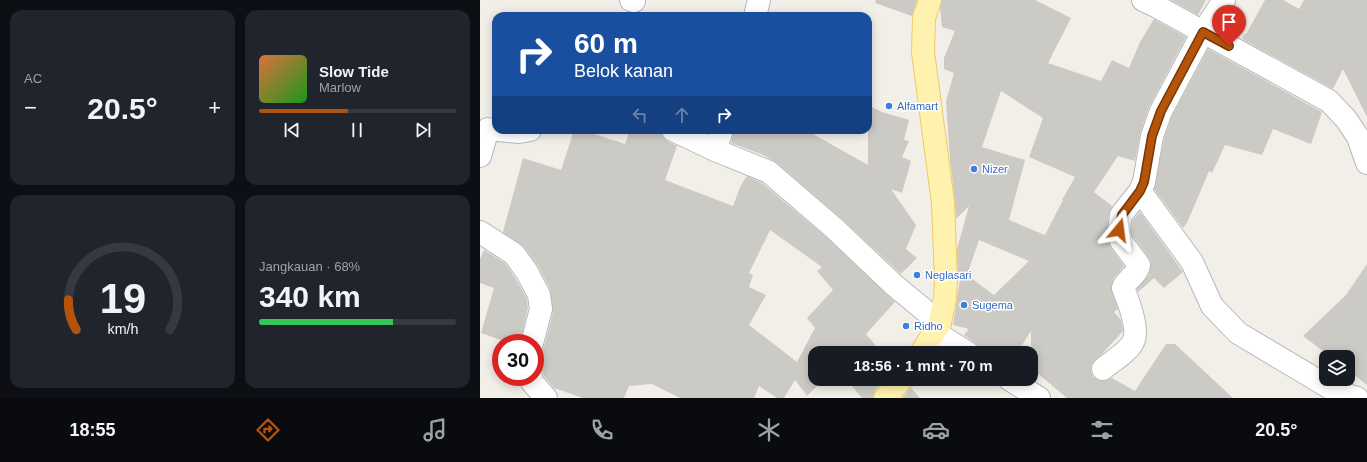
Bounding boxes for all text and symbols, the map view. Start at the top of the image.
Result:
pin [1212,5,1246,46]
icon: arrive [1218,11,1240,33]
icon: right [508,28,560,80]
text: 60 m [574,28,638,59]
text: Belok kanan [574,61,673,81]
text: Slow Tide [319,63,389,80]
text: AC [24,71,42,86]
text: Marlow [319,80,361,95]
text: 20.5° [87,92,158,125]
text: − [24,95,37,120]
text: + [208,95,221,120]
place label: Alfamart [897,100,938,112]
marker: Alfamart [884,101,894,111]
icon: left [629,104,651,126]
icon: ahead [671,104,693,126]
icon: right [713,104,735,126]
icon: previous [281,119,303,141]
icon: pause [346,119,368,141]
icon: next [412,119,434,141]
place label: Nizer [982,163,1008,175]
marker: Nizer [969,164,979,174]
position arrow [1098,209,1140,251]
text: Jangkauan · 68% [259,259,360,274]
place label: Neglasari [925,269,971,281]
marker: Neglasari [912,270,922,280]
text: 19 [99,274,146,321]
text: 340 km [259,280,361,313]
place label: Sugema [972,299,1014,311]
marker: Sugema [959,300,969,310]
text: km/h [107,320,138,336]
place label: Ridho [914,320,943,332]
marker: Ridho [901,321,911,331]
speed limit sign: 30 [492,334,544,386]
map controls [1319,350,1355,386]
button: layers [1319,350,1355,386]
text: 18:56 · 1 mnt · 70 m [853,357,993,374]
icon: directions [254,416,282,444]
icon: music [421,416,449,444]
icon: phone [588,416,616,444]
icon: climate [755,416,783,444]
icon: car [922,416,950,444]
icon: filters [1088,416,1116,444]
text: 18:55 [69,420,115,440]
text: 20.5° [1255,420,1297,440]

